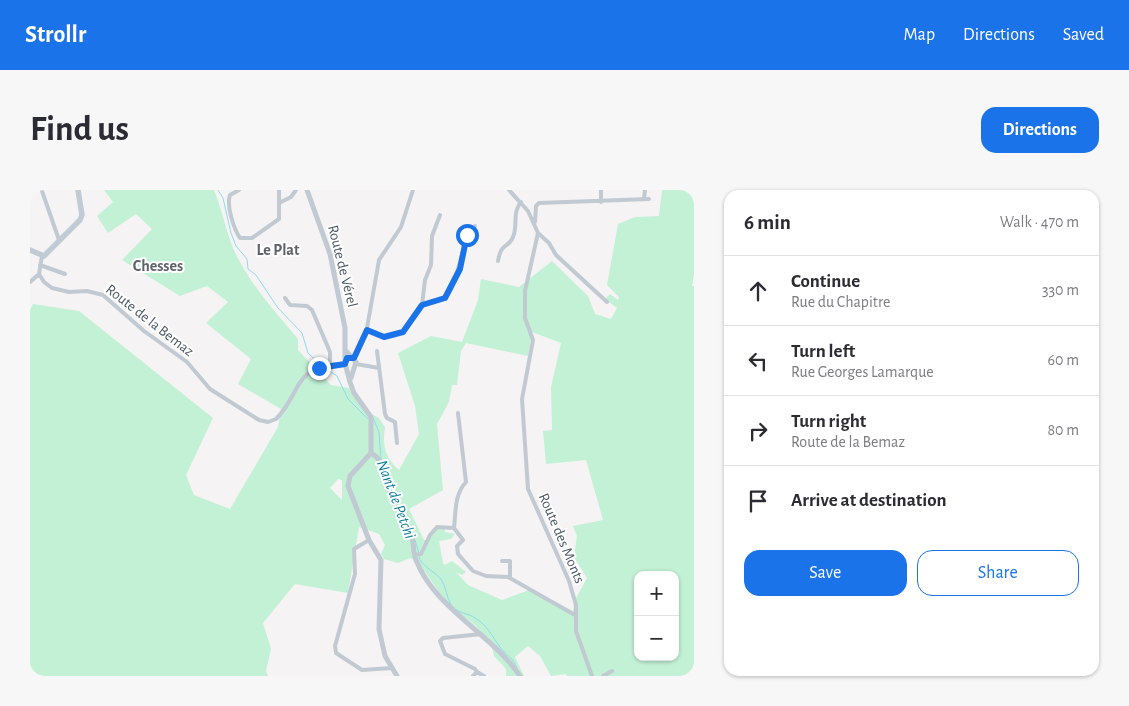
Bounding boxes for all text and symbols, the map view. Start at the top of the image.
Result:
text: Strollr [25,23,86,47]
text: Map [904,26,935,44]
text: Directions [963,26,1035,44]
text: Saved [1063,26,1104,44]
button: Directions [981,107,1099,153]
text: Find us [30,112,129,147]
text: 6 min [744,212,791,233]
text: Walk · 470 m [1000,214,1079,230]
street label: Route de Vérel [325,224,360,309]
route start [456,224,479,247]
district label: Le Plat [257,242,300,258]
district label: Chesses [133,258,183,274]
text: Continue [791,272,860,291]
icon: ahead [744,277,772,305]
street label: Route de la Bemaz [103,282,196,359]
text: 330 m [1042,282,1079,298]
text: Rue du Chapitre [791,294,891,310]
text: Turn left [791,342,855,361]
icon: left [744,347,772,375]
text: 60 m [1048,352,1079,368]
route end [308,357,331,380]
text: Rue Georges Lamarque [791,364,934,380]
text: Turn right [791,412,866,431]
icon: right [744,417,772,445]
text: 80 m [1048,422,1079,438]
text: Route de la Bemaz [791,434,905,450]
water label: Nant de Petchi [374,458,419,541]
icon: arrive [744,487,772,515]
street label: Route des Monts [536,491,587,585]
text: Arrive at destination [791,491,947,510]
button: Save [744,550,907,596]
button: Share [917,550,1079,596]
map controls [634,571,679,661]
button: + [634,571,679,616]
button: − [634,616,679,661]

